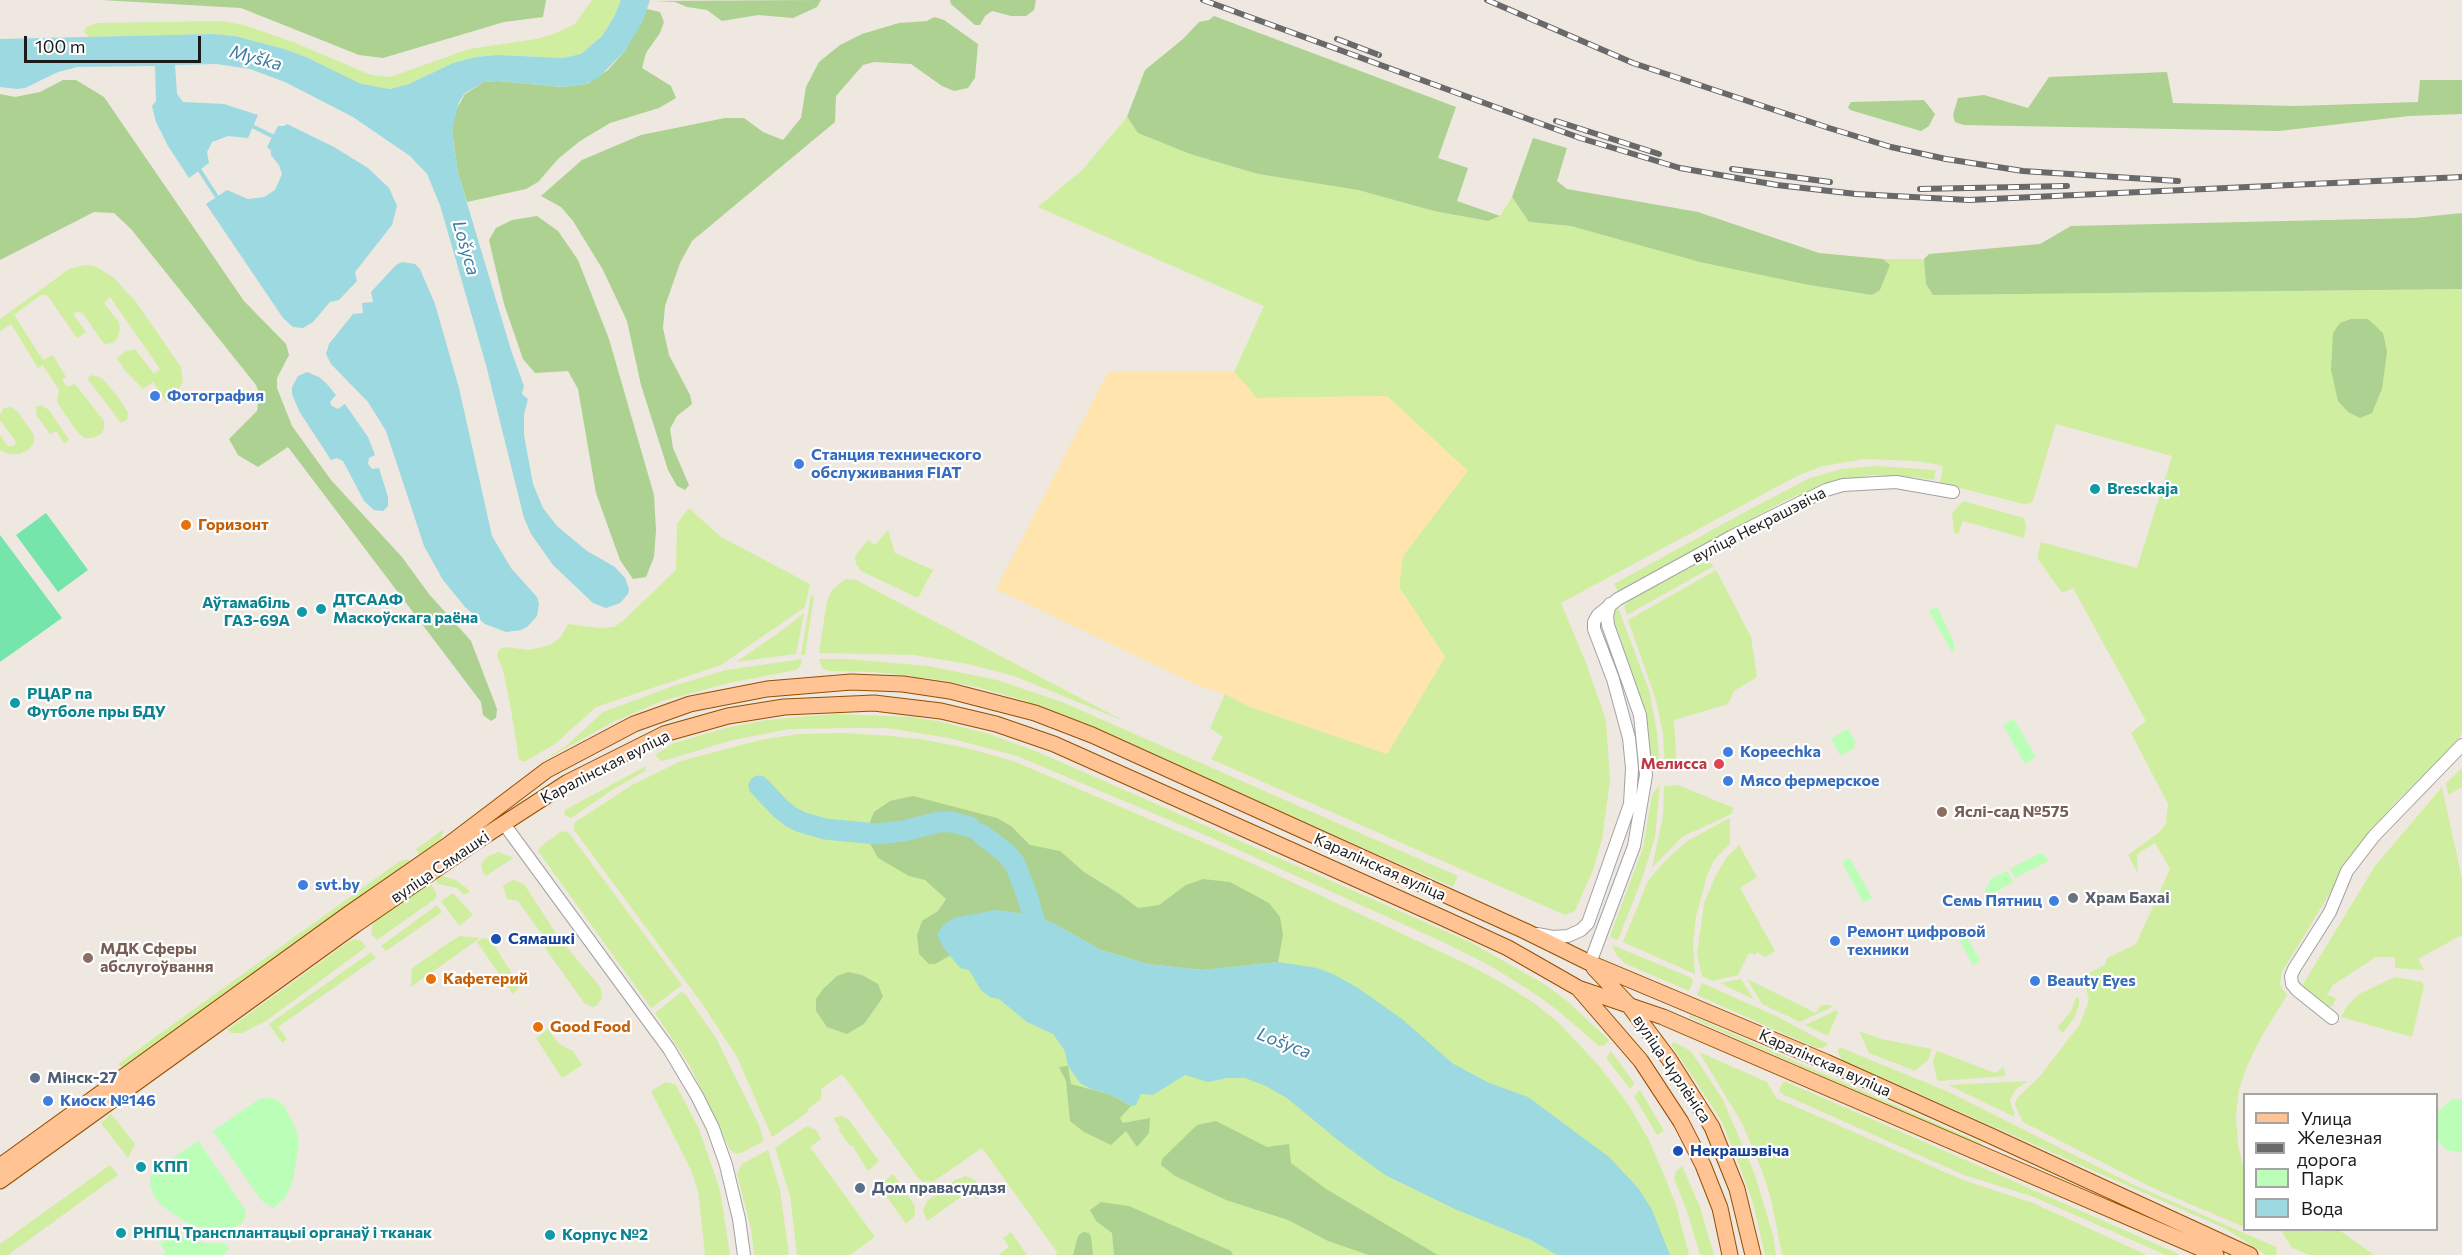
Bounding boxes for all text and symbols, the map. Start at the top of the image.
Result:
scale bar [27,24,204,62]
text: 100 m [35,35,85,57]
water label: Муška [227,41,285,75]
water label: Lošyca [448,218,484,278]
place label: Фотография [167,386,264,406]
marker: Фотография [148,389,162,403]
place label: Станция технического обслуживания FIAT [811,445,982,483]
marker: Станция технического обслуживания FIAT [792,457,806,471]
place label: Bresckaja [2107,479,2178,499]
marker: Bresckaja [2088,482,2102,496]
street label: вуліца Некрашэвіча [1689,483,1829,567]
place label: Горизонт [198,515,269,535]
marker: Горизонт [179,518,193,532]
place label: ДТСААФ Маскоўскага раёна [333,590,478,628]
place label: Аўтамабіль ГАЗ-69А [202,593,290,631]
marker: ДТСААФ Маскоўскага раёна [314,602,328,616]
marker: Аўтамабіль ГАЗ-69А [295,605,309,619]
place label: РЦАР па Футболе пры БДУ [27,684,166,722]
marker: РЦАР па Футболе пры БДУ [8,696,22,710]
street label: Каралінская вуліца [537,726,673,808]
place label: Kopeechka [1740,742,1821,762]
marker: Kopeechka [1721,745,1735,759]
place label: Мелисса [1641,754,1707,774]
marker: Мелисса [1712,757,1726,771]
place label: Мясо фермерское [1740,771,1880,791]
marker: Мясо фермерское [1721,774,1735,788]
place label: Яслі-сад №575 [1954,802,2069,822]
marker: Яслі-сад №575 [1935,805,1949,819]
street label: вуліца Сямашкі [387,827,493,907]
street label: Каралінская вуліца [1311,829,1449,905]
place label: svt.by [315,875,360,895]
marker: svt.by [296,878,310,892]
place label: Храм Бахаі [2085,888,2170,908]
place label: Семь Пятниц [1942,891,2042,911]
marker: Храм Бахаі [2066,891,2080,905]
marker: Семь Пятниц [2047,894,2061,908]
place label: Ремонт цифровой техники [1847,922,1986,960]
place label: Сямашкі [508,929,575,949]
marker: Сямашкі [489,932,503,946]
marker: Ремонт цифровой техники [1828,934,1842,948]
place label: МДК Сферы абслугоўвання [100,939,213,977]
marker: МДК Сферы абслугоўвання [81,951,95,965]
place label: Кафетерий [443,969,528,989]
place label: Beauty Eyes [2047,971,2136,991]
marker: Кафетерий [424,972,438,986]
marker: Beauty Eyes [2028,974,2042,988]
street label: вуліца Чурлёніса [1629,1012,1715,1126]
place label: Good Food [550,1017,631,1037]
marker: Good Food [531,1020,545,1034]
water label: Lošyca [1254,1023,1314,1063]
street label: Каралінская вуліца [1756,1025,1894,1101]
place label: Мінск-27 [47,1068,117,1088]
marker: Мінск-27 [28,1071,42,1085]
place label: Киоск №146 [60,1091,156,1111]
legend [2243,1093,2438,1231]
marker: Киоск №146 [41,1094,55,1108]
text: Улица [2301,1107,2352,1129]
text: Железная дорога [2297,1126,2382,1170]
place label: Некрашэвіча [1690,1141,1789,1161]
marker: Некрашэвіча [1671,1144,1685,1158]
place label: КПП [153,1157,188,1177]
marker: КПП [134,1160,148,1174]
text: Парк [2301,1167,2344,1189]
place label: Дом правасуддзя [872,1178,1006,1198]
marker: Дом правасуддзя [853,1181,867,1195]
text: Вода [2301,1197,2343,1219]
place label: РНПЦ Трансплантацыі органаў і тканак [133,1223,432,1243]
place label: Корпус №2 [562,1225,648,1245]
marker: РНПЦ Трансплантацыі органаў і тканак [114,1226,128,1240]
marker: Корпус №2 [543,1228,557,1242]

